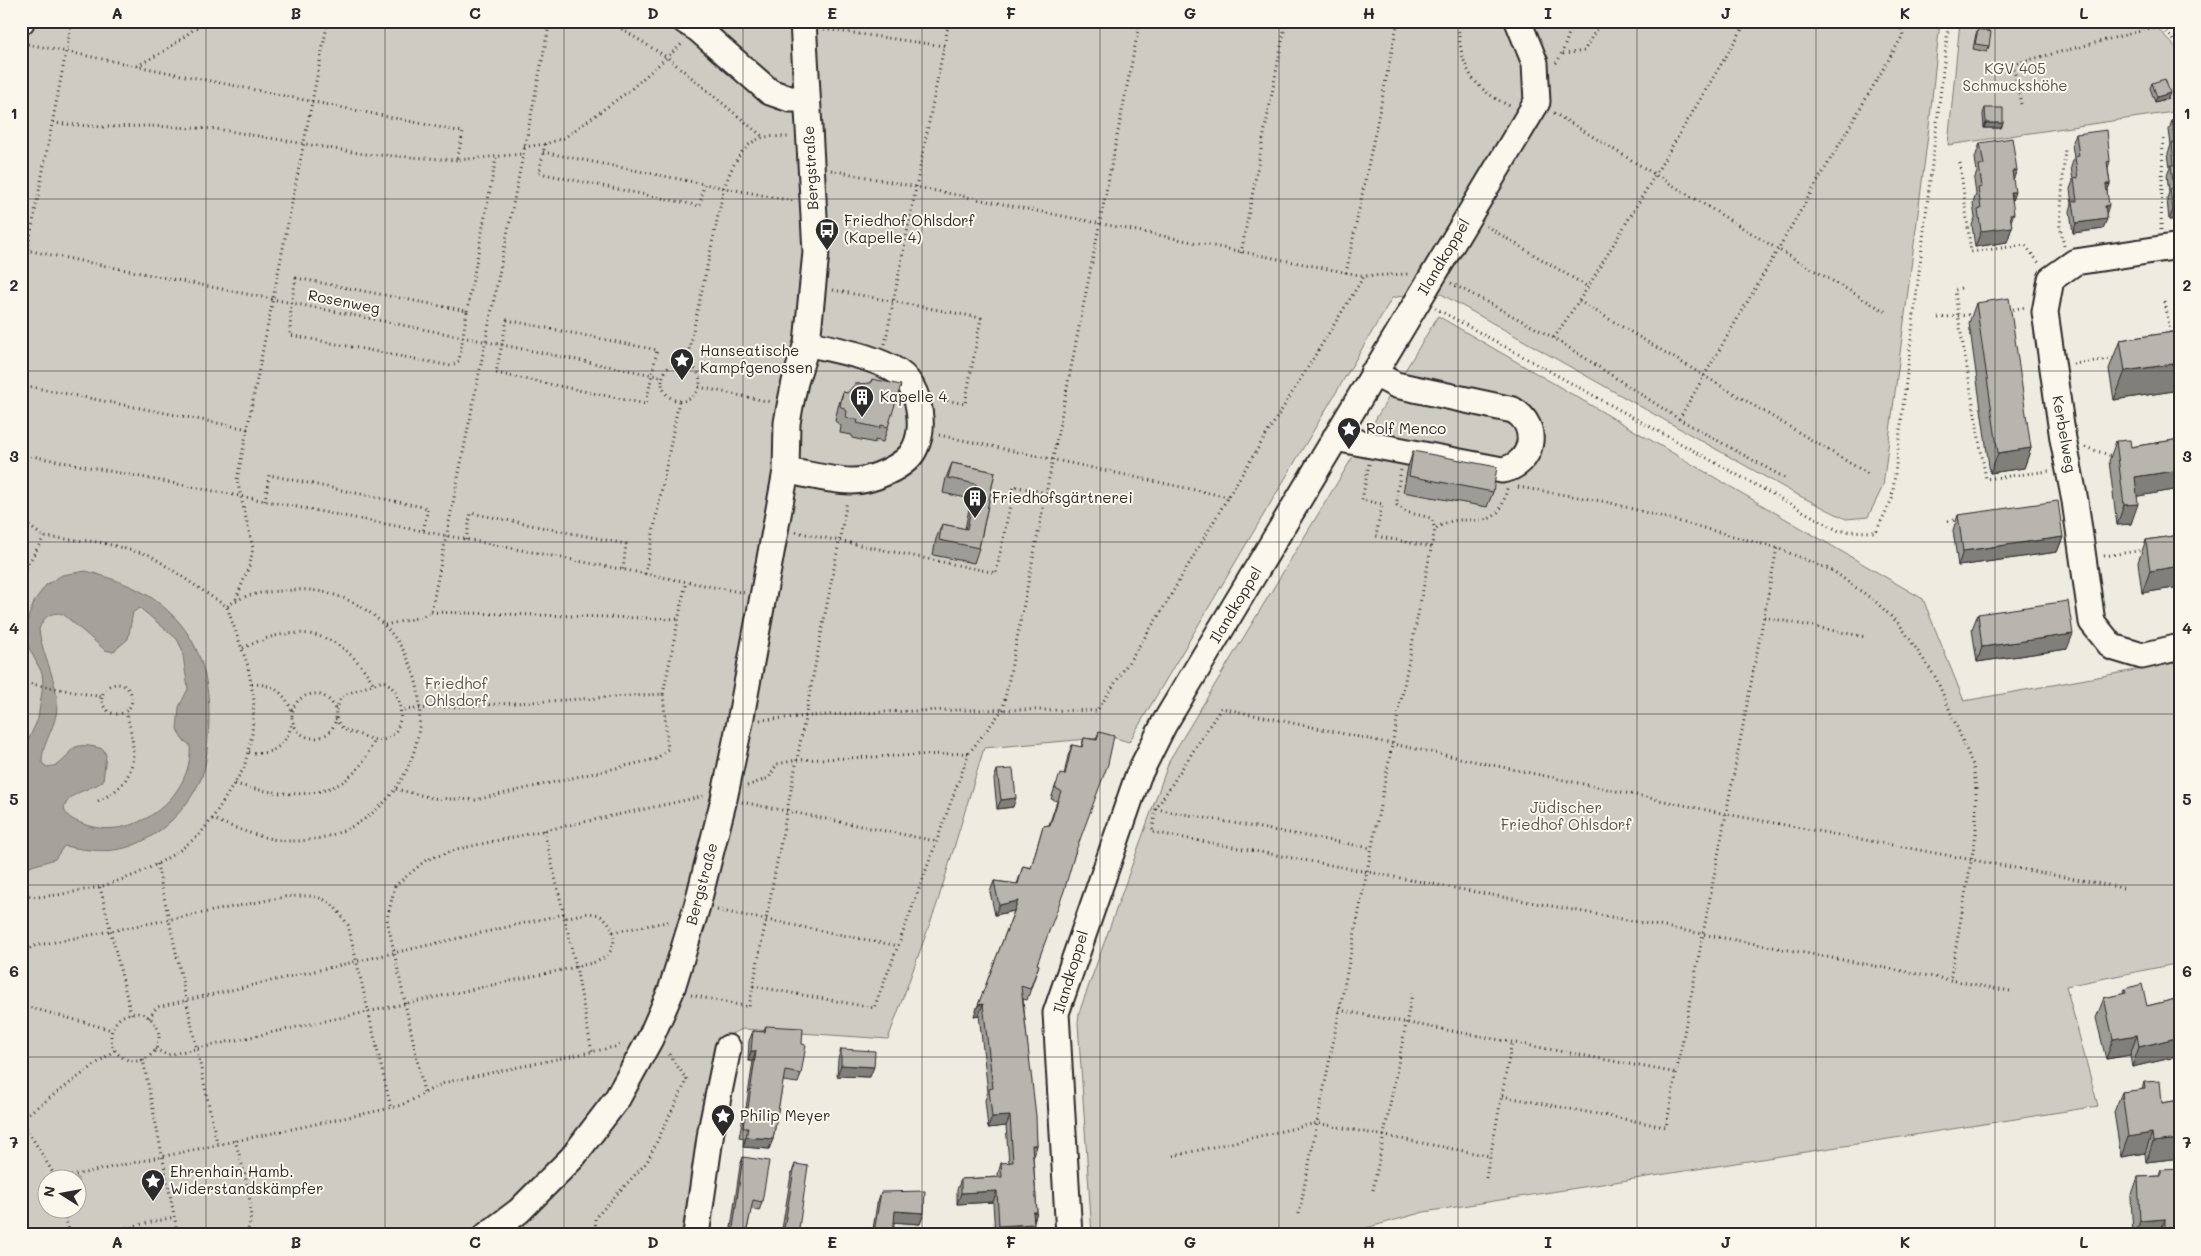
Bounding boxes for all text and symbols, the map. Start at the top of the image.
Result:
text: A [111,2,123,23]
text: B [291,2,301,23]
text: C [469,2,481,23]
text: D [647,2,659,23]
text: E [827,2,837,23]
text: F [1006,2,1016,23]
text: G [1184,2,1196,23]
text: H [1363,2,1375,23]
text: I [1544,2,1552,23]
text: J [1721,2,1731,23]
text: K [1900,2,1910,23]
text: L [2079,2,2089,23]
park label: KGV 405 Schmuckshöhe [1962,58,2068,95]
text: 1 [10,102,18,123]
text: 1 [2183,102,2191,123]
street label: Bergstraße [798,125,822,211]
place label: Friedhof Ohlsdorf (Kapelle 4) [844,210,976,247]
street label: Ilandkoppel [1412,215,1474,298]
bus stop icon: Friedhof Ohlsdorf (Kapelle 4) [814,217,840,251]
text: 2 [10,274,19,295]
text: 2 [2183,274,2192,295]
street label: Rosenweg [306,284,382,318]
place label: Hanseatische Kampfgenossen [700,340,813,377]
place icon: Hanseatische Kampfgenossen [669,347,695,381]
building icon: Kapelle 4 [849,384,875,418]
place label: Kapelle 4 [880,386,948,406]
street label: Kerbelweg [2048,394,2082,474]
place icon: Rolf Menco [1336,416,1362,450]
place label: Rolf Menco [1366,418,1446,438]
text: 3 [9,445,19,466]
text: 3 [2182,445,2192,466]
building icon: Friedhofsgärtnerei [962,485,988,519]
place label: Friedhofsgärtnerei [992,487,1133,507]
street label: Ilandkoppel [1204,563,1266,646]
text: 4 [9,617,19,638]
text: 4 [2182,617,2192,638]
park label: Friedhof Ohlsdorf [424,673,489,710]
text: 5 [9,788,19,809]
text: 5 [2182,788,2192,809]
park label: Jüdischer Friedhof Ohlsdorf [1501,797,1632,834]
street label: Bergstraße [680,840,722,927]
street label: Ilandkoppel [1048,928,1092,1016]
text: 6 [9,960,19,981]
text: 6 [2182,960,2192,981]
place icon: Philip Meyer [710,1103,736,1137]
place label: Philip Meyer [740,1105,831,1125]
text: 7 [10,1131,19,1152]
text: 7 [2183,1131,2192,1152]
place label: Ehrenhain Hamb. Widerstandskämpfer [170,1161,324,1198]
north arrow [38,1168,88,1218]
place icon: Ehrenhain Hamb. Widerstandskämpfer [140,1168,166,1202]
text: N [38,1184,59,1198]
text: A [111,1231,123,1252]
text: B [291,1231,301,1252]
text: C [469,1231,481,1252]
text: D [647,1231,659,1252]
text: E [827,1231,837,1252]
text: F [1006,1231,1016,1252]
text: G [1184,1231,1196,1252]
text: H [1363,1231,1375,1252]
text: I [1544,1231,1552,1252]
text: J [1721,1231,1731,1252]
text: K [1900,1231,1910,1252]
text: L [2079,1231,2089,1252]

